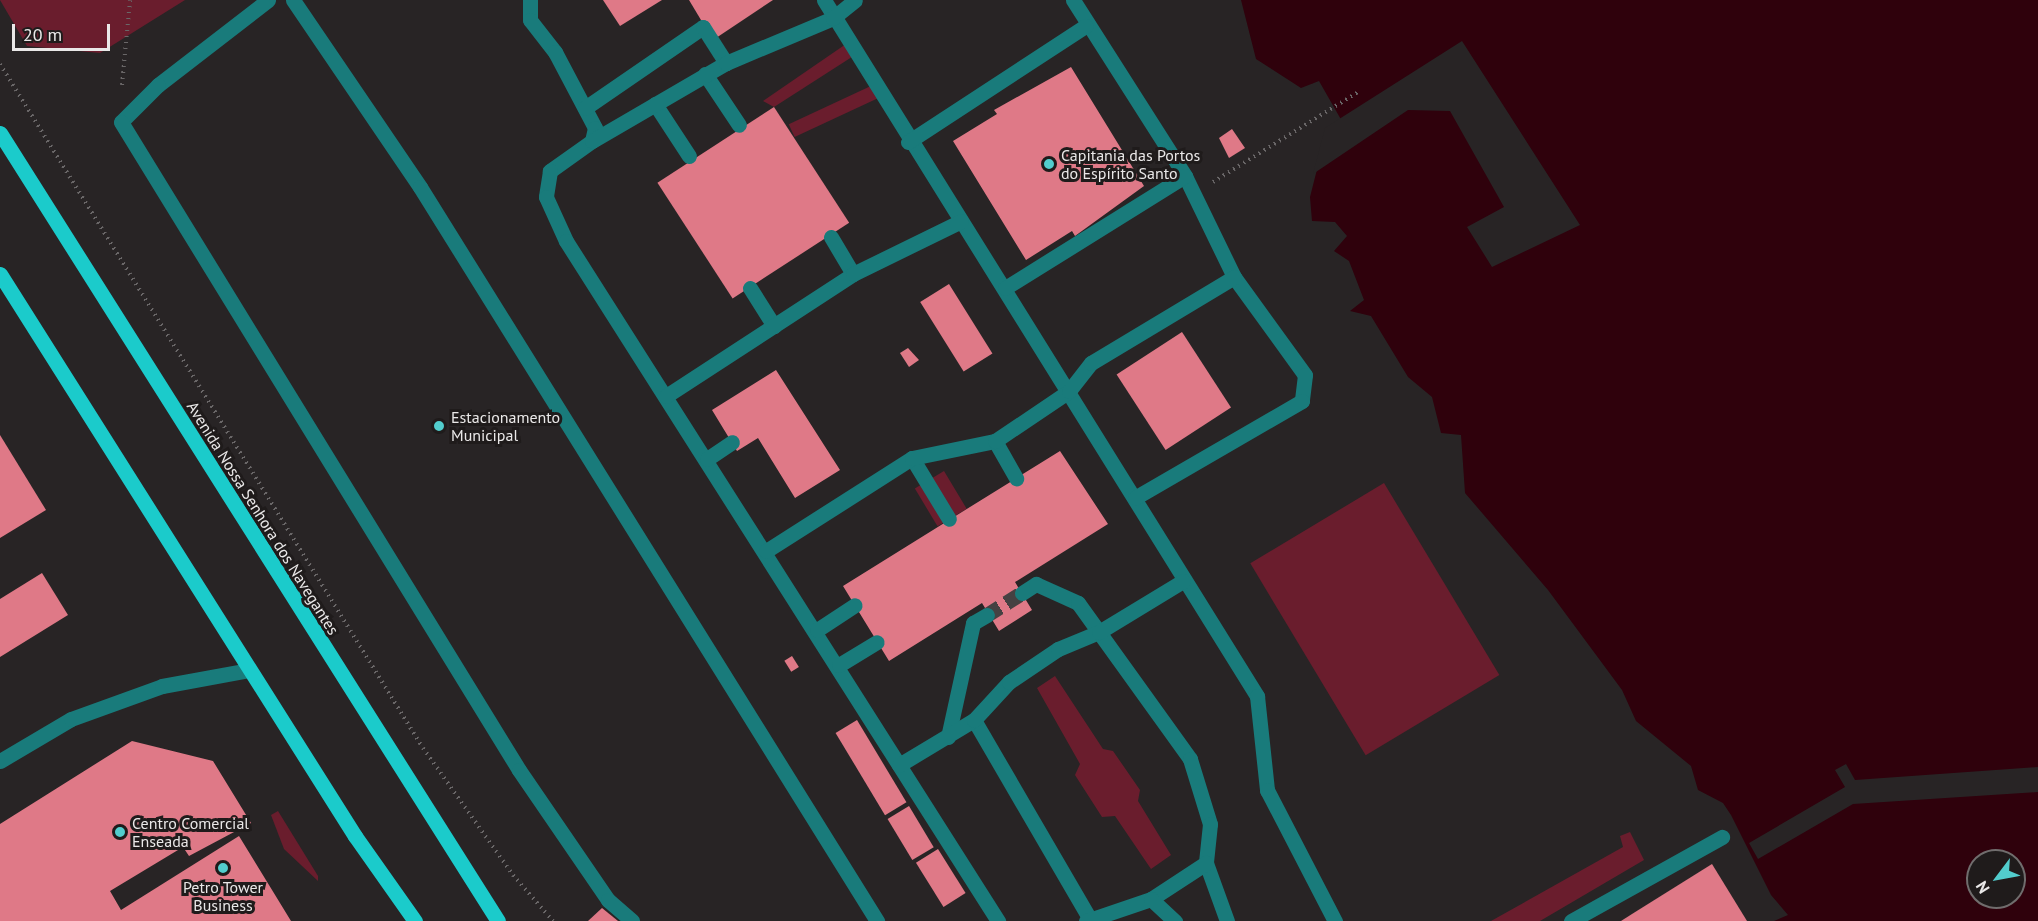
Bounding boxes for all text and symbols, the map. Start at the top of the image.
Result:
scale bar [15,12,112,50]
text: 20 m [23,23,62,46]
place label: Capitania das Portos do Espírito Santo [1061,145,1200,183]
marker: Capitania das Portos do Espírito Santo [1042,157,1056,171]
street label: Avenida Nossa Senhora dos Navegantes [183,398,343,638]
place label: Estacionamento Municipal [451,407,560,445]
marker: Estacionamento Municipal [432,419,446,433]
place label: Centro Comercial Enseada [132,813,249,851]
marker: Centro Comercial Enseada [113,825,127,839]
north arrow [1966,849,2026,909]
marker: Petro Tower Business [216,861,230,875]
place label: Petro Tower Business [183,877,263,915]
text: N [1971,878,1994,897]

